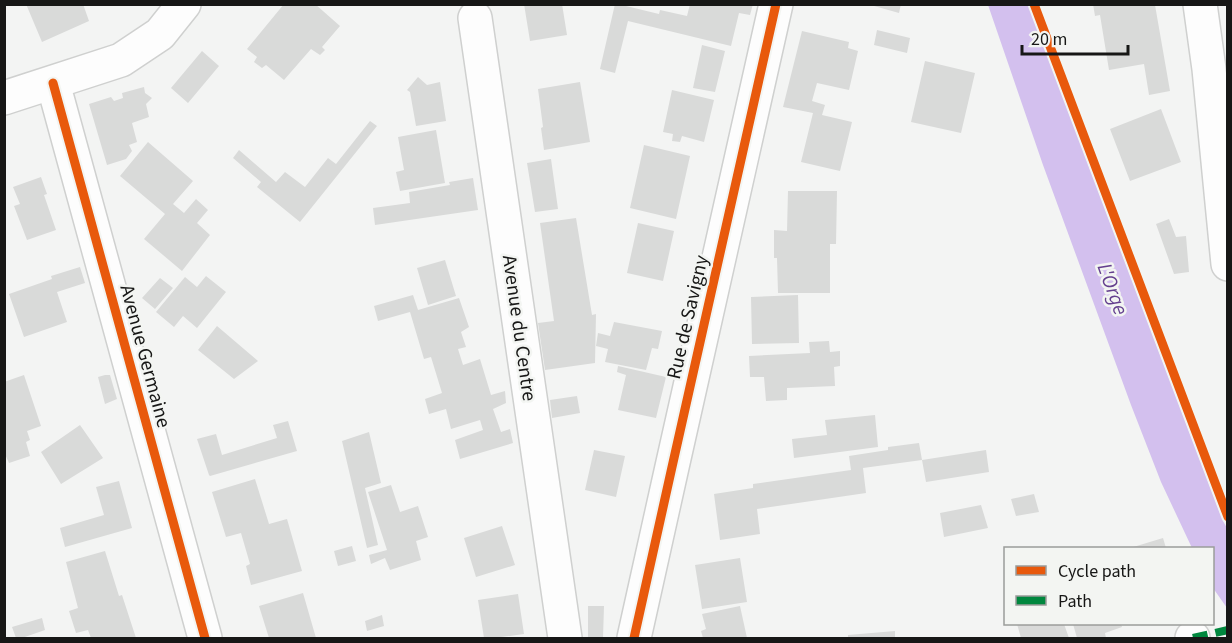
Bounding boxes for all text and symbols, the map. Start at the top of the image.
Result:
scale bar [1022,18,1128,56]
text: 20 m [1031,27,1067,52]
street label: Rue de Savigny [660,252,716,382]
street label: Avenue du Centre [495,253,543,403]
water label: L'Orge [1090,259,1136,319]
street label: Avenue Germaine [112,282,178,431]
legend [1004,547,1214,625]
text: Cycle path [1058,559,1136,584]
text: Path [1058,589,1092,614]

